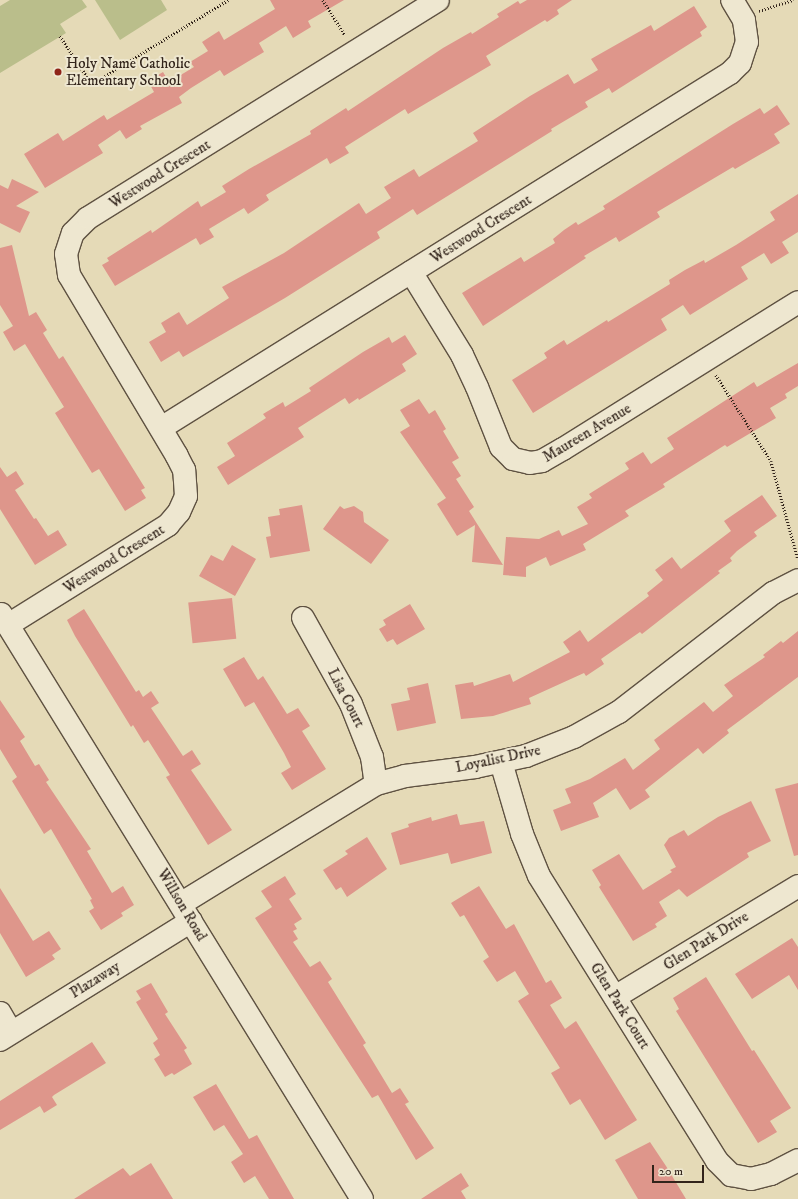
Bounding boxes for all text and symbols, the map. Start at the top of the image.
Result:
place label: Holy Name Catholic Elementary School [66,54,190,89]
marker: Holy Name Catholic Elementary School [53,67,63,77]
street label: Westwood Crescent [106,136,214,212]
street label: Westwood Crescent [427,191,535,267]
street label: Maureen Avenue [540,400,634,466]
street label: Westwood Crescent [60,521,168,597]
street label: Lisa Court [323,665,369,731]
street label: Loyalist Drive [454,741,542,777]
street label: Willson Road [153,866,211,944]
street label: Glen Park Drive [660,908,752,974]
street label: Plazaway [67,958,123,1002]
street label: Glen Park Court [586,960,654,1052]
scale bar [654,1157,706,1183]
text: 20 m [659,1164,683,1179]

